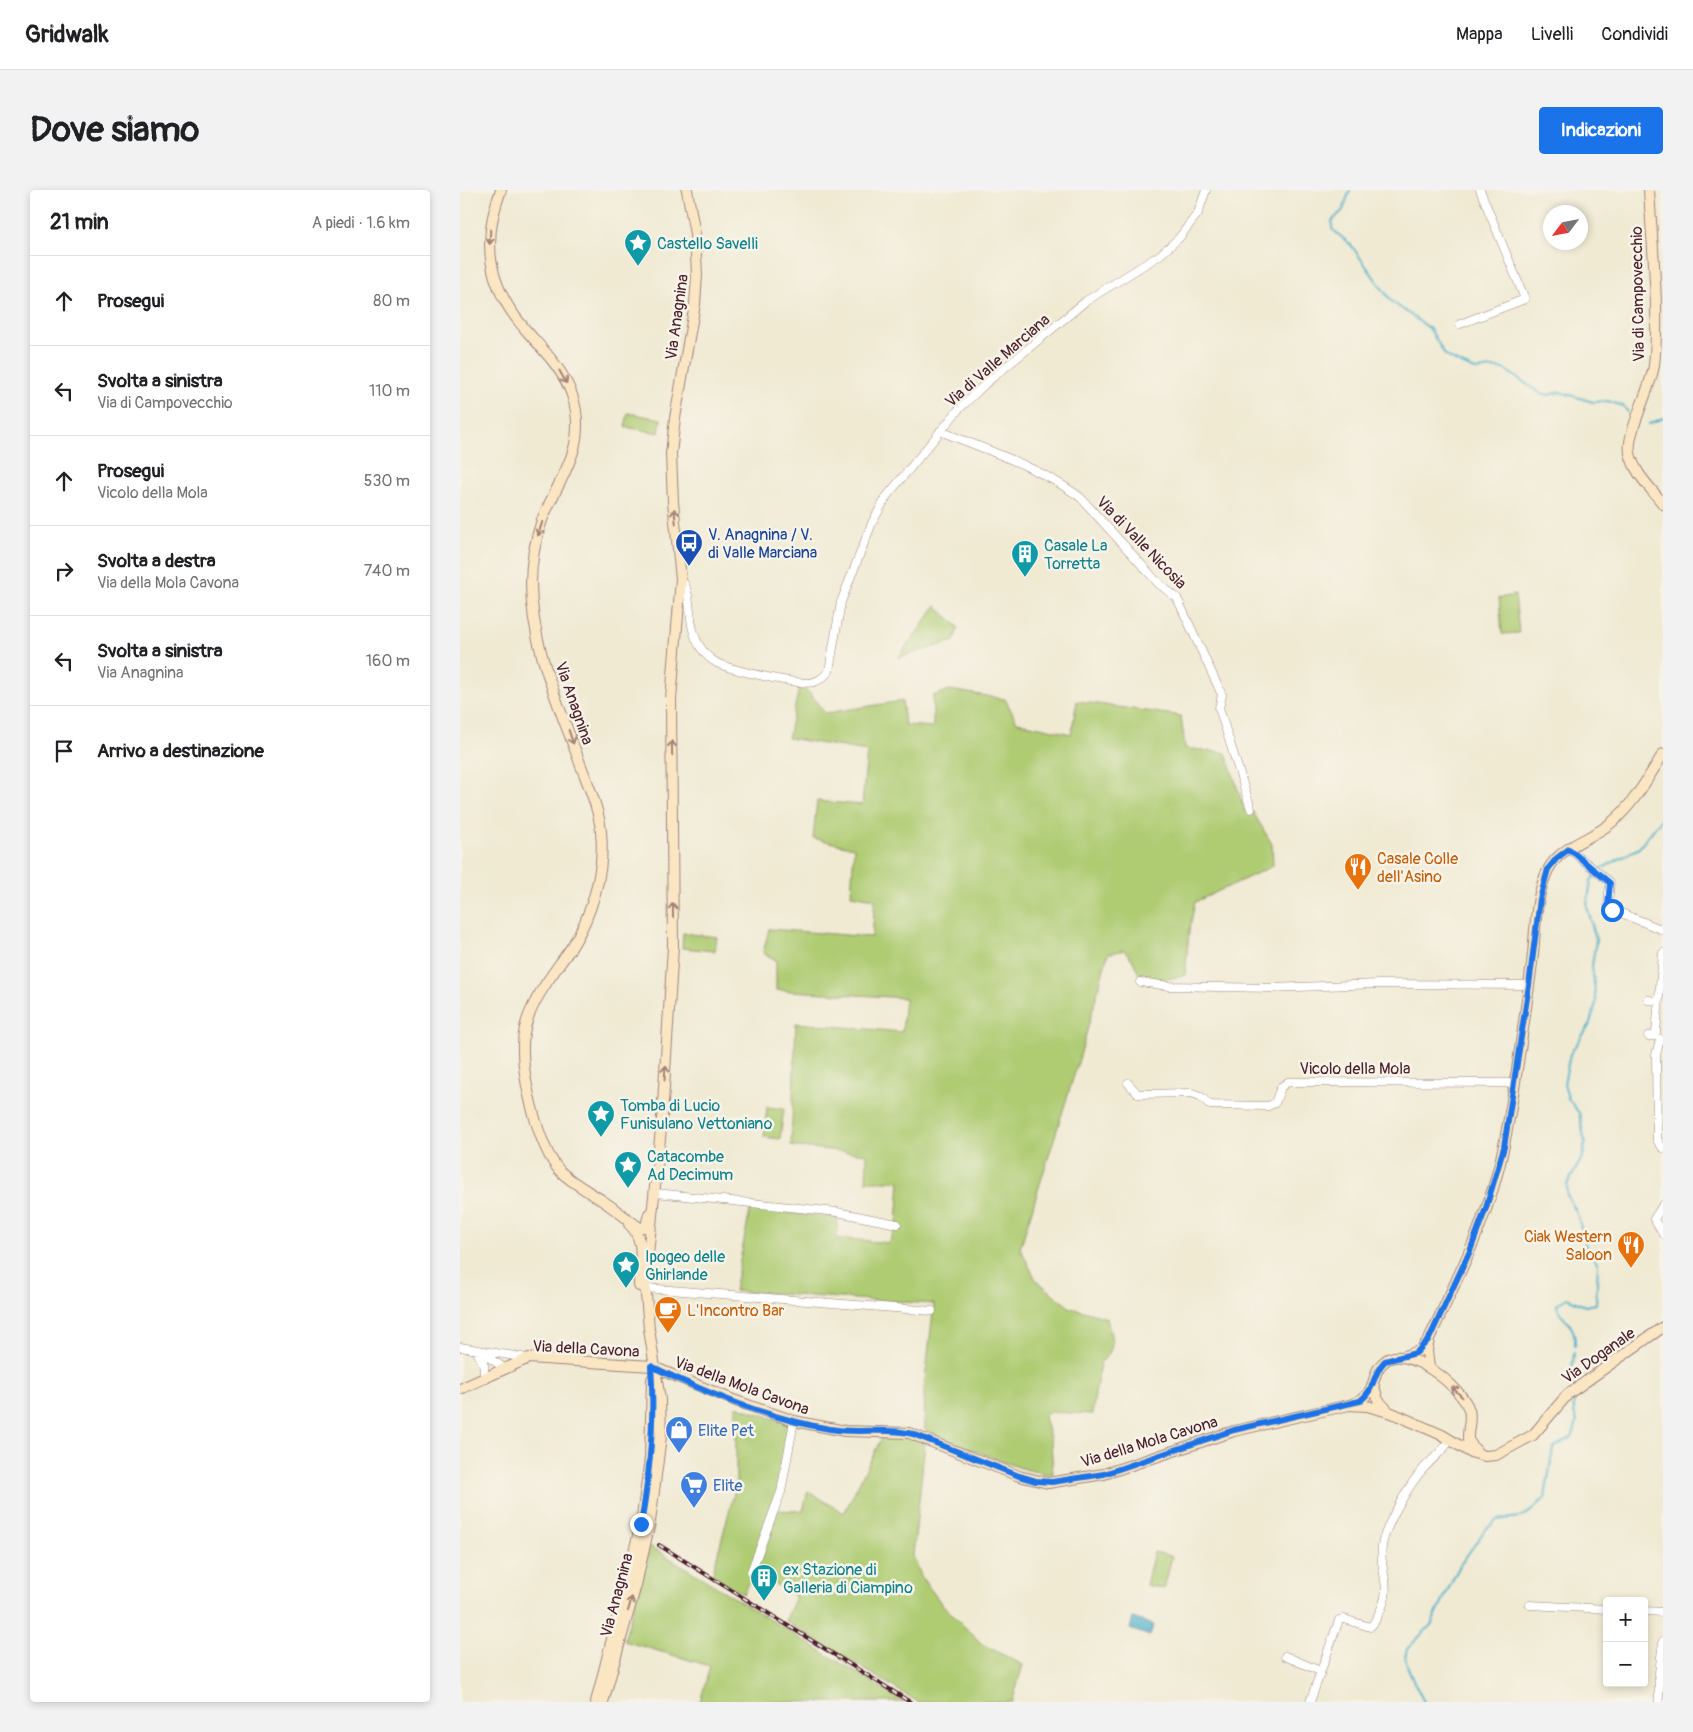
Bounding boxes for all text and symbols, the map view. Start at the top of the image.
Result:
text: Gridwalk [25,20,109,49]
text: Mappa [1456,23,1503,46]
text: Livelli [1531,23,1573,46]
text: Condividi [1601,23,1668,46]
button: Indicazioni [1539,107,1663,154]
text: Dove siamo [30,108,199,152]
north arrow [1543,205,1588,250]
text: 21 min [50,209,109,236]
text: A piedi · 1.6 km [312,213,410,233]
street label: Via di Campovecchio [1627,226,1649,362]
place icon: Castello Savelli [623,228,653,267]
one-way arrow [486,229,495,245]
place label: Castello Savelli [657,234,758,254]
street label: Via Anagnina [661,273,693,361]
icon: ahead [50,287,78,315]
text: Prosegui [97,289,164,313]
text: 80 m [373,291,410,311]
street label: Via di Valle Marciana [941,310,1054,412]
text: Svolta a sinistra [97,369,223,393]
one-way arrow [558,369,568,384]
icon: left [50,377,78,405]
text: 110 m [369,381,410,401]
text: Via di Campovecchio [97,393,233,413]
text: Prosegui [97,459,164,483]
icon: ahead [50,467,78,495]
text: 530 m [364,471,410,491]
text: Vicolo della Mola [97,483,208,503]
street label: Via di Valle Nicosia [1092,492,1191,593]
one-way arrow [670,509,680,525]
one-way arrow [534,521,544,537]
place label: V. Anagnina / V. di Valle Marciana [708,525,817,563]
bus stop icon: V. Anagnina / V. di Valle Marciana [674,528,704,567]
place label: Casale La Torretta [1044,536,1108,574]
building icon: Casale La Torretta [1010,539,1040,578]
text: Svolta a destra [97,549,216,573]
icon: right [50,557,78,585]
text: 740 m [364,561,410,581]
text: Via della Mola Cavona [97,573,239,593]
text: Svolta a sinistra [97,639,223,663]
icon: left [50,647,78,675]
text: 160 m [366,651,410,671]
street label: Via Anagnina [551,659,598,747]
text: Via Anagnina [97,663,184,683]
one-way arrow [567,728,576,744]
icon: arrive [50,737,78,765]
text: Arrivo a destinazione [97,739,264,763]
one-way arrow [667,740,676,756]
place label: Casale Colle dell'Asino [1377,849,1458,887]
restaurant icon: Casale Colle dell'Asino [1343,852,1373,891]
route start [1601,899,1624,922]
one-way arrow [668,903,678,919]
street label: Vicolo della Mola [1300,1059,1410,1079]
one-way arrow [661,1065,670,1081]
place label: Tomba di Lucio Funisulano Vettoniano [620,1096,773,1134]
place icon: Tomba di Lucio Funisulano Vettoniano [586,1099,616,1138]
place label: Catacombe Ad Decimum [647,1147,733,1185]
place icon: Catacombe Ad Decimum [613,1150,643,1189]
place label: Ciak Western Saloon [1524,1227,1612,1265]
restaurant icon: Ciak Western Saloon [1616,1230,1646,1269]
place label: Ipogeo delle Ghirlande [645,1247,725,1285]
place icon: Ipogeo delle Ghirlande [611,1250,641,1289]
cafe icon: L'Incontro Bar [653,1295,683,1334]
place label: L'Incontro Bar [687,1301,785,1321]
street label: Via Doganale [1558,1323,1639,1388]
street label: Via della Cavona [532,1336,640,1362]
street label: Via della Mola Cavona [671,1352,812,1420]
one-way arrow [1451,1386,1463,1398]
street label: Via della Mola Cavona [1078,1412,1220,1472]
shop icon: Elite Pet [664,1415,694,1454]
place label: Elite Pet [698,1421,755,1441]
supermarket icon: Elite [679,1470,709,1509]
place label: Elite [713,1476,742,1496]
route end [630,1513,653,1536]
street label: Via Anagnina [596,1551,638,1640]
place label: ex Stazione di Galleria di Ciampino [783,1560,913,1598]
building icon: ex Stazione di Galleria di Ciampino [749,1563,779,1602]
one-way arrow [626,1597,636,1613]
map controls [1603,1597,1648,1687]
button: + [1603,1597,1648,1642]
button: − [1603,1642,1648,1687]

